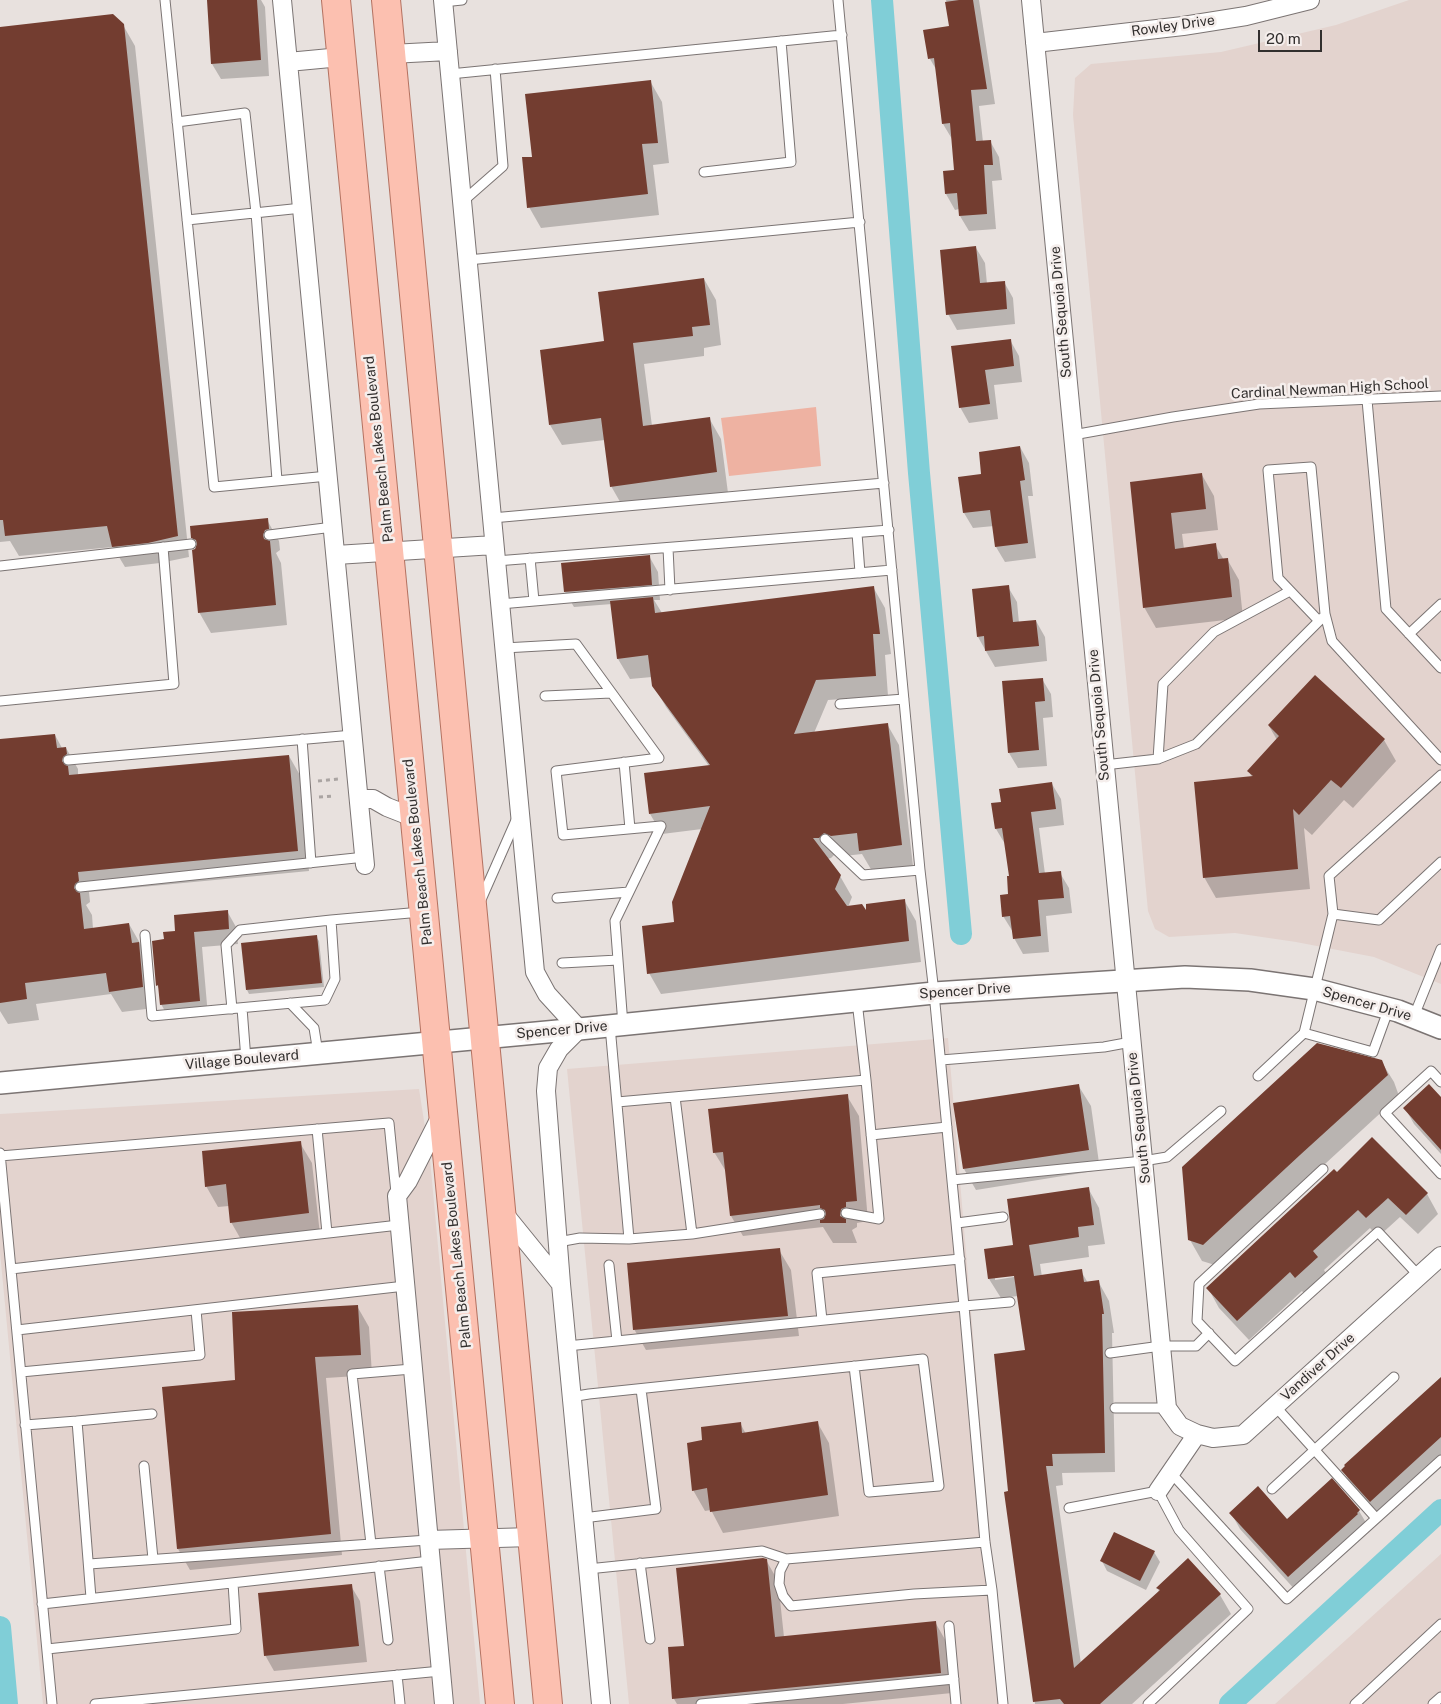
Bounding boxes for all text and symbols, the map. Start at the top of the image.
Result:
street label: Rowley Drive [1130,12,1216,40]
scale bar [1261,20,1325,52]
text: 20 m [1266,30,1301,47]
street label: South Sequoia Drive [1047,245,1075,379]
street label: Palm Beach Lakes Boulevard [361,355,397,543]
street label: Cardinal Newman High School [1231,375,1429,403]
street label: South Sequoia Drive [1085,648,1113,782]
street label: Palm Beach Lakes Boulevard [400,758,436,946]
street label: Spencer Drive [919,979,1011,1003]
street label: Spencer Drive [1321,983,1413,1025]
street label: Spencer Drive [516,1018,608,1042]
street label: Village Boulevard [184,1047,300,1073]
street label: South Sequoia Drive [1124,1051,1154,1185]
street label: Palm Beach Lakes Boulevard [439,1161,475,1349]
street label: Vandiver Drive [1278,1329,1358,1405]

